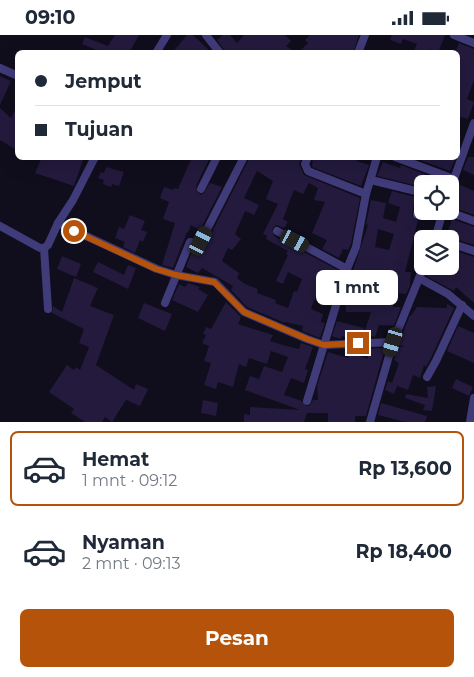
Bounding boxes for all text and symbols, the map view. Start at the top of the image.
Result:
text: 09:10 [25,6,75,29]
text: Jemput [65,70,142,93]
text: Tujuan [65,118,133,141]
map controls [414,175,459,275]
button: locate [414,175,459,220]
route start [63,220,85,242]
car [187,224,214,258]
car [278,227,311,255]
button: layers [414,230,459,275]
callout: 1 mnt [317,271,399,305]
text: 1 mnt [334,278,380,297]
car [381,325,404,359]
route end [347,332,369,354]
icon: car [22,446,67,491]
text: Hemat [82,448,149,471]
text: Rp 13,600 [358,457,452,480]
text: 1 mnt · 09:12 [82,471,177,490]
icon: car [22,529,67,574]
text: Nyaman [82,531,165,554]
text: Rp 18,400 [356,540,452,563]
text: 2 mnt · 09:13 [82,554,181,573]
button: Pesan [20,609,454,667]

